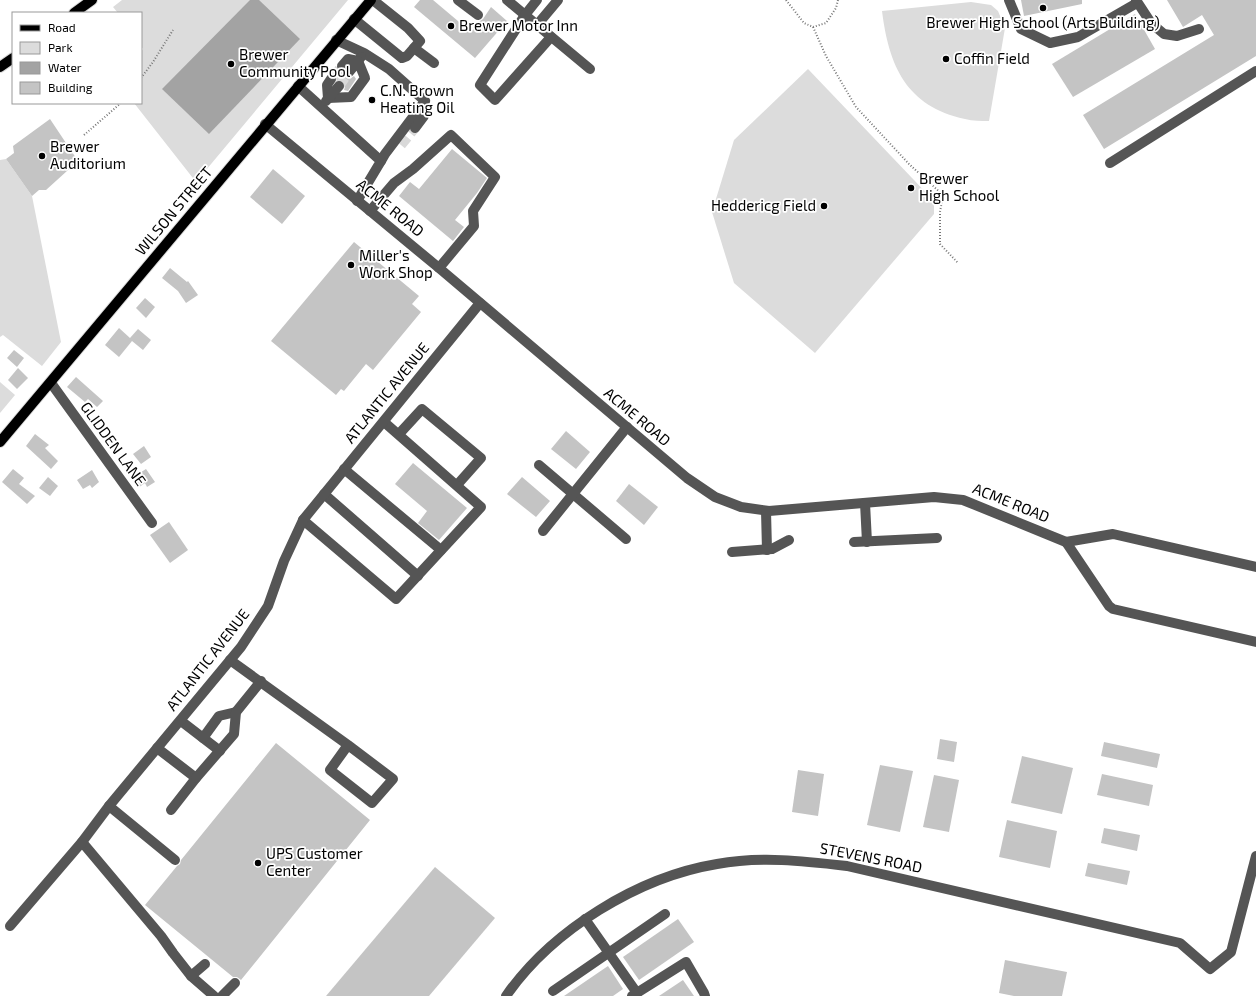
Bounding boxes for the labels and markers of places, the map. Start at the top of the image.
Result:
marker: Brewer High School (Arts Building) [1038,3,1048,13]
place label: Brewer High School (Arts Building) [926,13,1160,31]
place label: Brewer Motor Inn [459,16,578,34]
marker: Brewer Motor Inn [446,21,456,31]
place label: Brewer Community Pool [239,45,351,80]
place label: Coffin Field [954,49,1030,67]
marker: Coffin Field [941,54,951,64]
marker: Brewer Community Pool [226,59,236,69]
place label: C.N. Brown Heating Oil [380,81,455,116]
marker: C.N. Brown Heating Oil [367,95,377,105]
place label: Brewer Auditorium [50,137,126,172]
marker: Brewer Auditorium [37,151,47,161]
place label: Brewer High School [919,169,1000,204]
marker: Brewer High School [906,183,916,193]
place label: Heddericg Field [711,196,816,214]
marker: Heddericg Field [819,201,829,211]
place label: Miller's Work Shop [359,246,433,281]
marker: Miller's Work Shop [346,260,356,270]
place label: UPS Customer Center [266,844,363,879]
marker: UPS Customer Center [253,858,263,868]

